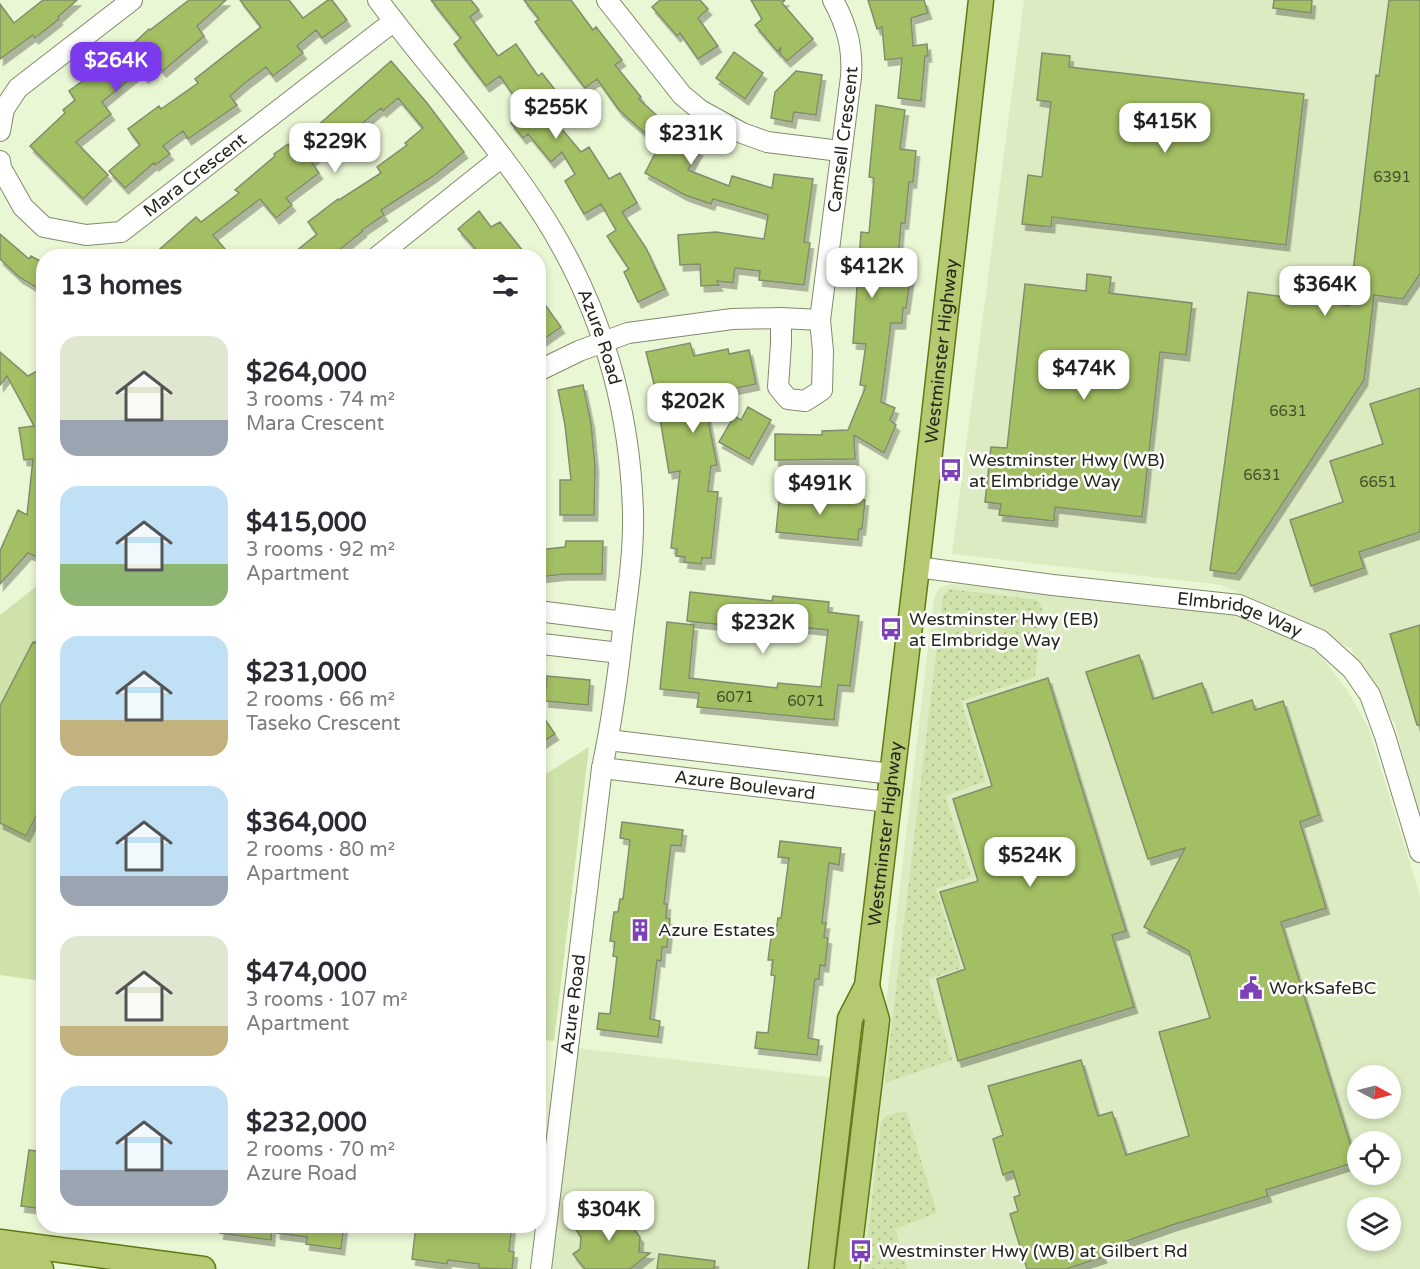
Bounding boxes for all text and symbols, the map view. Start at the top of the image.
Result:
pin: $264K [74,42,158,93]
text: $264K [84,49,148,73]
street label: Camsell Crescent [823,66,862,214]
pin: $255K [514,89,598,140]
text: $255K [524,96,588,120]
pin: $415K [1123,103,1207,154]
text: $415K [1133,110,1197,134]
pin: $231K [649,115,733,166]
text: $231K [659,122,723,146]
pin: $229K [293,123,377,174]
street label: Mara Crescent [139,128,251,222]
text: $229K [303,130,367,154]
house number: 6391 [1373,168,1411,186]
pin: $412K [830,248,914,299]
text: $412K [840,255,904,279]
street label: Westminster Highway [920,257,963,445]
pin: $364K [1283,266,1367,317]
icon: filters [489,269,522,302]
text: 13 homes [60,270,182,301]
text: $364K [1293,273,1357,297]
street label: Azure Road [573,285,626,387]
pin: $474K [1042,350,1126,401]
text: $264,000 [246,357,367,388]
text: $474K [1052,357,1116,381]
icon: home [108,360,180,432]
pin: $202K [651,383,735,434]
text: 3 rooms · 74 m² [246,388,395,412]
text: $202K [661,390,725,414]
house number: 6631 [1269,402,1307,420]
text: Mara Crescent [246,412,384,436]
place label: Westminster Hwy (WB) at Elmbridge Way [969,449,1165,492]
bus stop icon: Westminster Hwy (WB) at Elmbridge Way [938,457,964,483]
pin: $491K [778,465,862,516]
house number: 6631 [1243,466,1281,484]
text: $491K [788,472,852,496]
house number: 6651 [1359,473,1397,491]
text: $415,000 [246,507,366,538]
icon: home [108,510,180,582]
text: 3 rooms · 92 m² [246,538,395,562]
text: Apartment [246,562,349,586]
street label: Elmbridge Way [1176,587,1306,642]
pin: $232K [721,604,805,655]
place label: Westminster Hwy (EB) at Elmbridge Way [909,608,1098,651]
text: $232K [731,611,795,635]
bus stop icon: Westminster Hwy (EB) at Elmbridge Way [878,616,904,642]
text: $231,000 [246,657,367,688]
icon: home [108,660,180,732]
text: 2 rooms · 66 m² [246,688,395,712]
house number: 6071 [716,688,754,706]
house number: 6071 [787,692,825,710]
text: Taseko Crescent [246,712,400,736]
street label: Westminster Highway [863,740,907,928]
street label: Azure Boulevard [674,766,816,804]
text: $364,000 [246,807,367,838]
icon: home [108,810,180,882]
pin: $524K [988,837,1072,888]
text: 2 rooms · 80 m² [246,838,395,862]
text: $524K [998,844,1062,868]
text: Apartment [246,862,349,886]
building icon: Azure Estates [627,917,653,943]
place label: Azure Estates [658,919,775,941]
street label: Azure Road [556,953,590,1055]
text: $474,000 [246,957,367,988]
icon: home [108,960,180,1032]
public building icon: WorkSafeBC [1238,975,1264,1001]
place label: WorkSafeBC [1269,977,1376,999]
text: 3 rooms · 107 m² [246,988,408,1012]
text: Apartment [246,1012,349,1036]
north arrow [1347,1065,1401,1119]
map controls [1347,1065,1401,1251]
text: $232,000 [246,1107,367,1138]
icon: home [108,1110,180,1182]
button: locate [1347,1131,1401,1185]
text: 2 rooms · 70 m² [246,1138,395,1162]
text: Azure Road [246,1162,357,1186]
pin: $304K [567,1191,651,1242]
button: layers [1347,1197,1401,1251]
text: $304K [577,1198,641,1222]
bus stop icon: Westminster Hwy (WB) at Gilbert Rd [848,1238,874,1264]
place label: Westminster Hwy (WB) at Gilbert Rd [879,1240,1188,1262]

